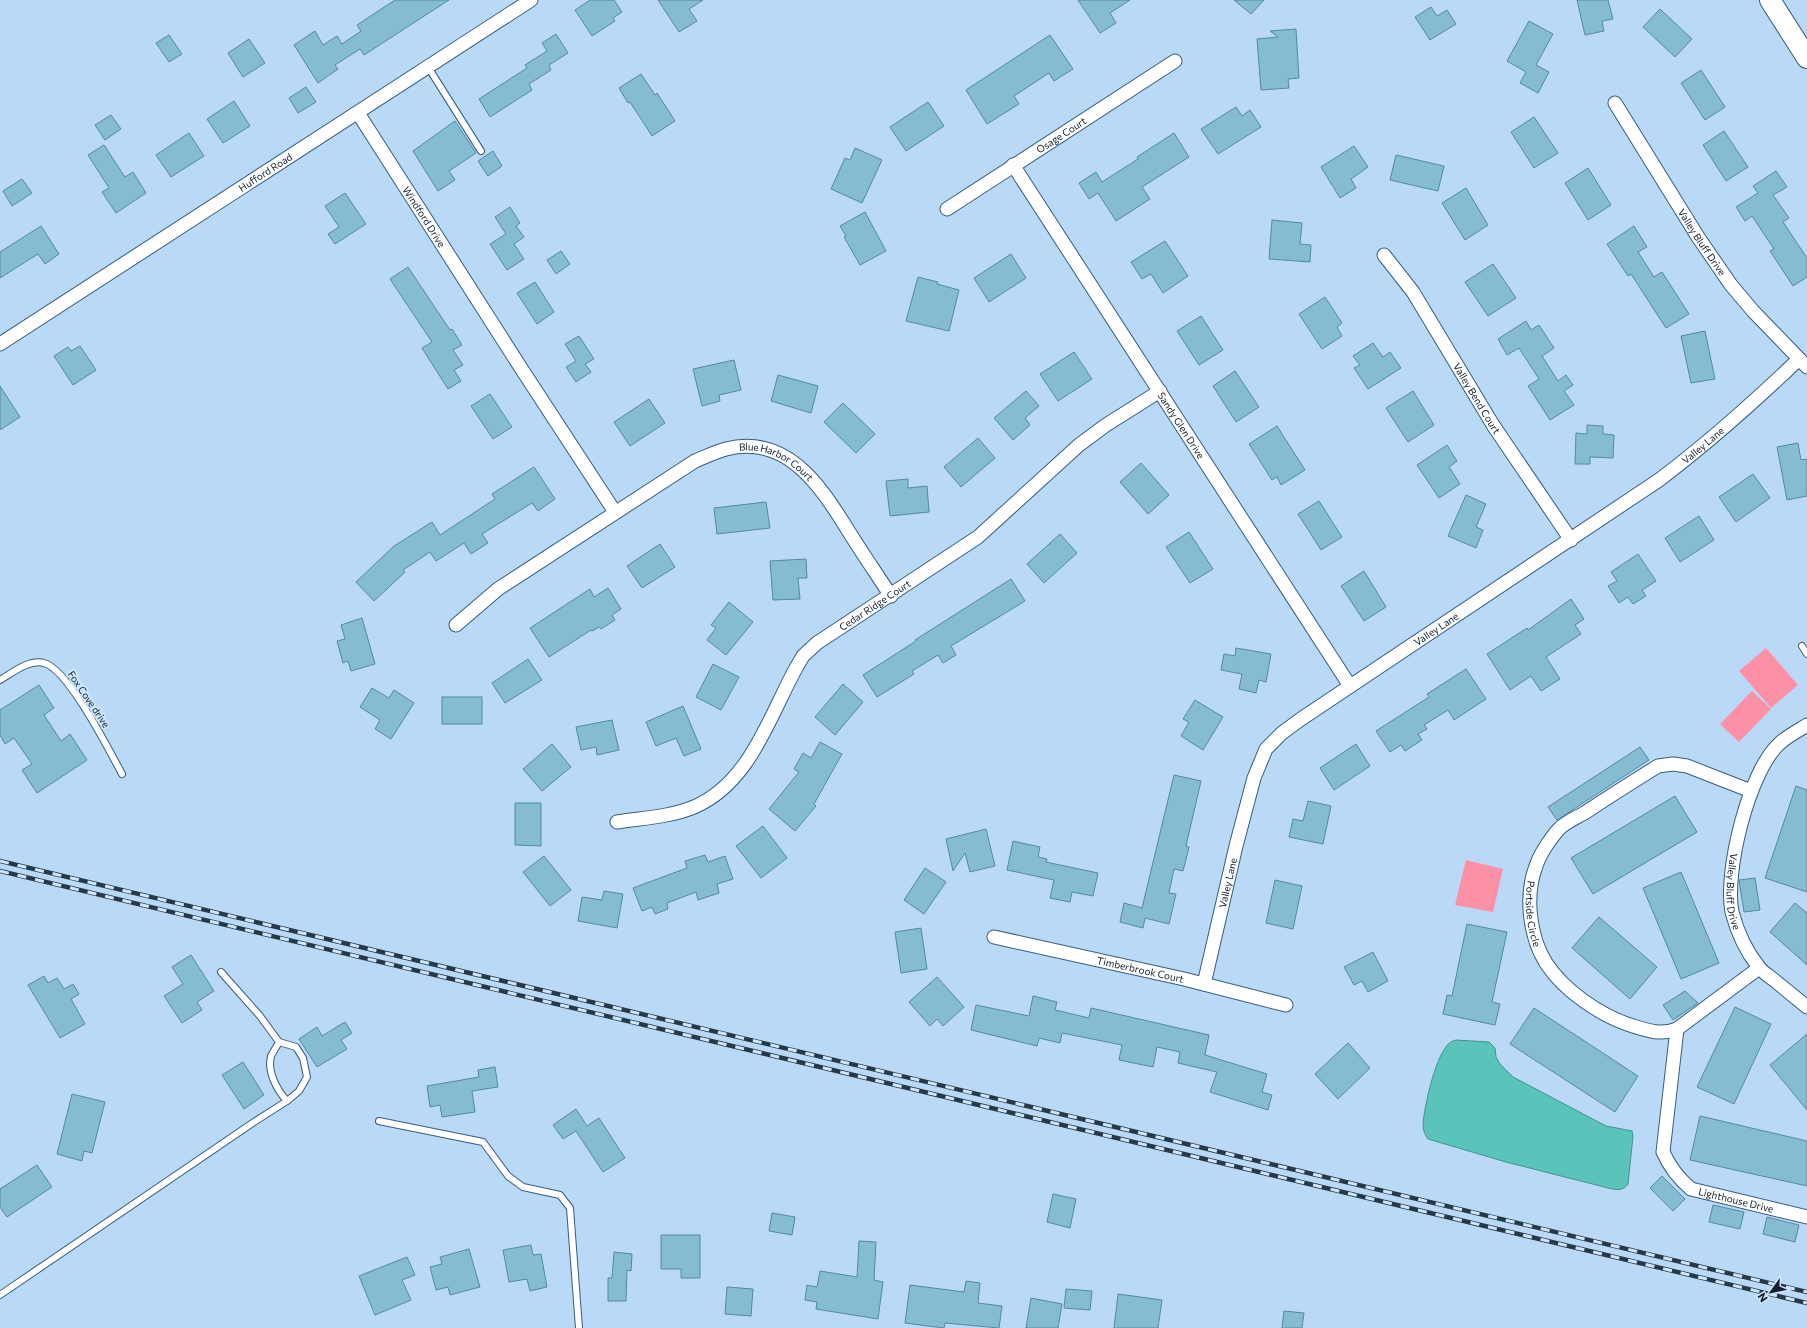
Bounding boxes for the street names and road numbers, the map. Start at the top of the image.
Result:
street label: Osage Court [1034,114,1088,156]
street label: Hufford Road [236,150,294,194]
street label: Windford Drive [400,184,448,249]
street label: Valley Bluff Drive [1676,206,1728,278]
street label: Valley Bend Court [1451,361,1503,436]
street label: Sandy Glen Drive [1155,390,1207,461]
street label: Valley Lane [1679,424,1726,466]
street label: Blue Harbor Court [739,440,816,483]
street label: Cedar Ridge Court [837,577,913,633]
street label: Valley Lane [1412,610,1461,648]
street label: Fox Cove drive [66,668,112,730]
street label: Valley Bluff Drive [1724,852,1743,931]
street label: Valley Lane [1216,857,1239,909]
street label: Portside Circle [1524,880,1543,948]
street label: Timberbrook Court [1096,954,1185,985]
street label: Lighthouse Drive [1697,1185,1775,1215]

